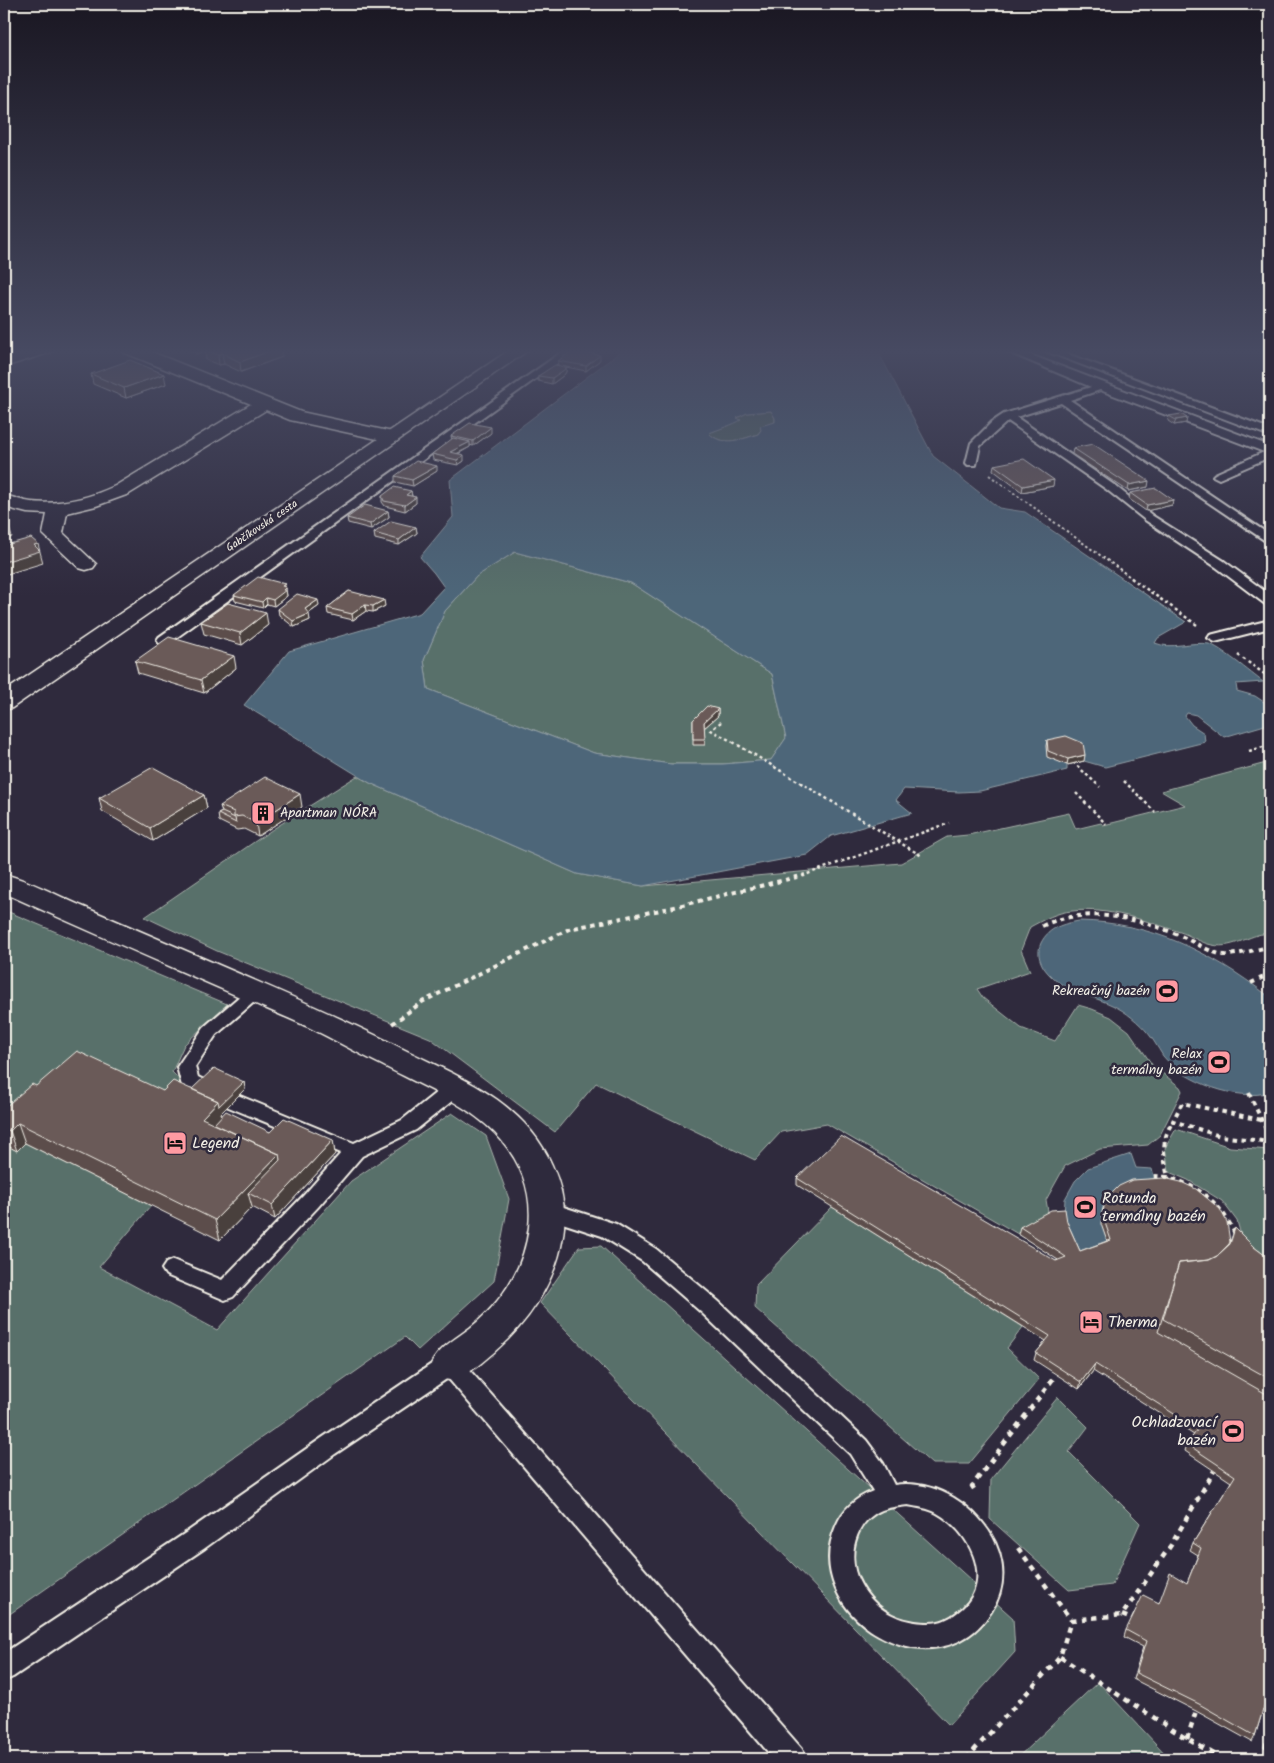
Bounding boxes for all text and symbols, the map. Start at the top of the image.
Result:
street label: Gabčíkovská cesta [222,495,302,557]
building icon: Apartman NÓRA [250,800,276,826]
place label: Apartman NÓRA [280,802,377,824]
sports icon: Rekreačný bazén [1154,978,1180,1004]
place label: Rekreačný bazén [1052,980,1150,1002]
place label: Relax termálny bazén [1111,1043,1203,1081]
sports icon: Relax termálny bazén [1206,1049,1232,1075]
hotel icon: Legend [162,1130,188,1156]
place label: Legend [192,1131,240,1156]
place label: Rotunda termálny bazén [1102,1186,1206,1229]
sports icon: Rotunda termálny bazén [1072,1194,1098,1220]
hotel icon: Therma [1078,1309,1104,1335]
place label: Therma [1108,1310,1158,1335]
place label: Ochladzovací bazén [1132,1410,1218,1453]
sports icon: Ochladzovací bazén [1220,1418,1246,1444]

